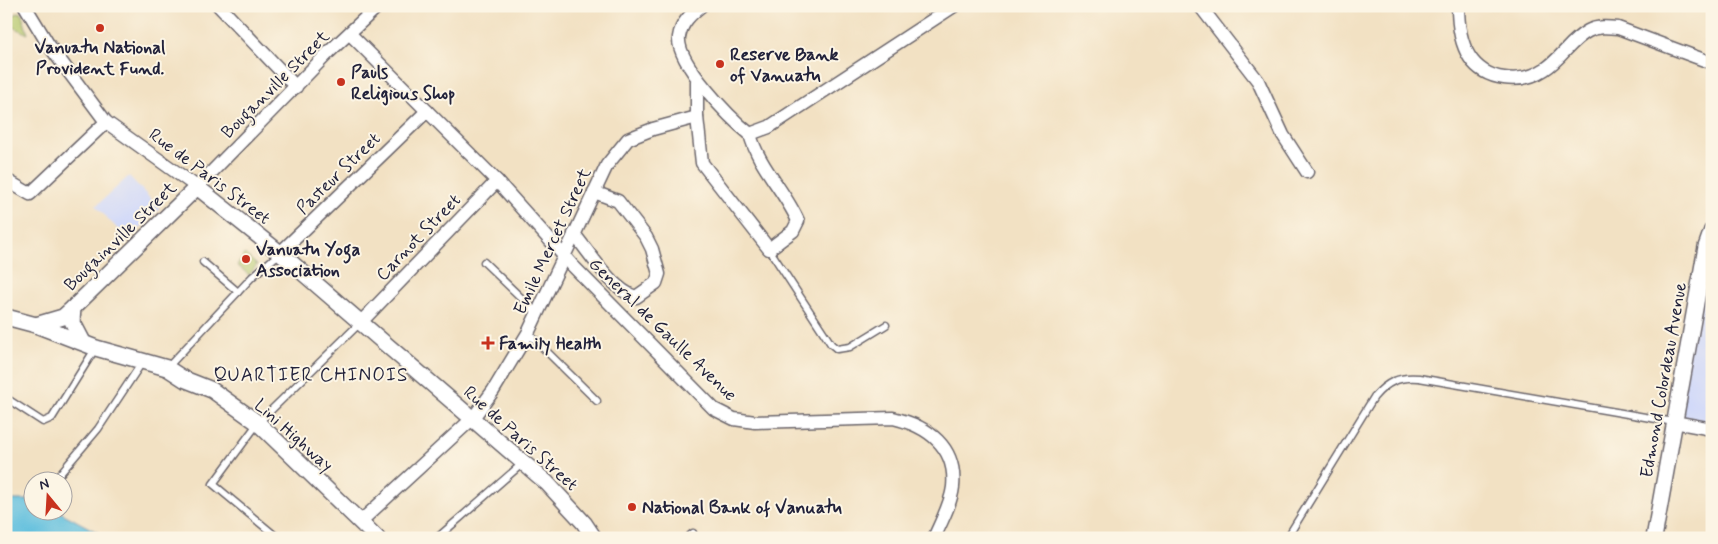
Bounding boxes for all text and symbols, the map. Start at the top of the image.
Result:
marker: Vanuatu National Provident Fund. [94,22,106,34]
street label: Bouganville Street [216,25,337,146]
place label: Vanuatu National Provident Fund. [35,36,166,81]
place label: Reserve Bank of Vanuatu [730,43,839,88]
marker: Reserve Bank of Vanuatu [714,58,726,70]
place label: Pauls Religious Shop [351,61,455,106]
marker: Pauls Religious Shop [335,76,347,88]
street label: Rue de Paris Street [144,123,275,231]
street label: Pasteur Street [291,127,386,220]
street label: Emile Mercet Street [508,164,598,319]
street label: Bougainville Street [59,176,184,298]
street label: Carnot Street [371,189,467,287]
place label: Vanuatu Yoga Association [256,238,360,283]
street label: General de Gaulle Avenue [583,252,742,407]
marker: Vanuatu Yoga Association [240,253,252,265]
street label: Edmond Colordeau Avenue [1635,281,1693,480]
place label: Family Health [499,332,601,356]
marker: Family Health [481,336,495,350]
district label: QUARTIER CHINOIS [213,363,409,388]
street label: Rue de Paris Street [458,381,583,497]
street label: Lini Highway [249,394,338,478]
north arrow [22,472,72,522]
text: N [37,475,52,495]
place label: National Bank of Vanuatu [642,496,842,520]
marker: National Bank of Vanuatu [626,501,638,513]

